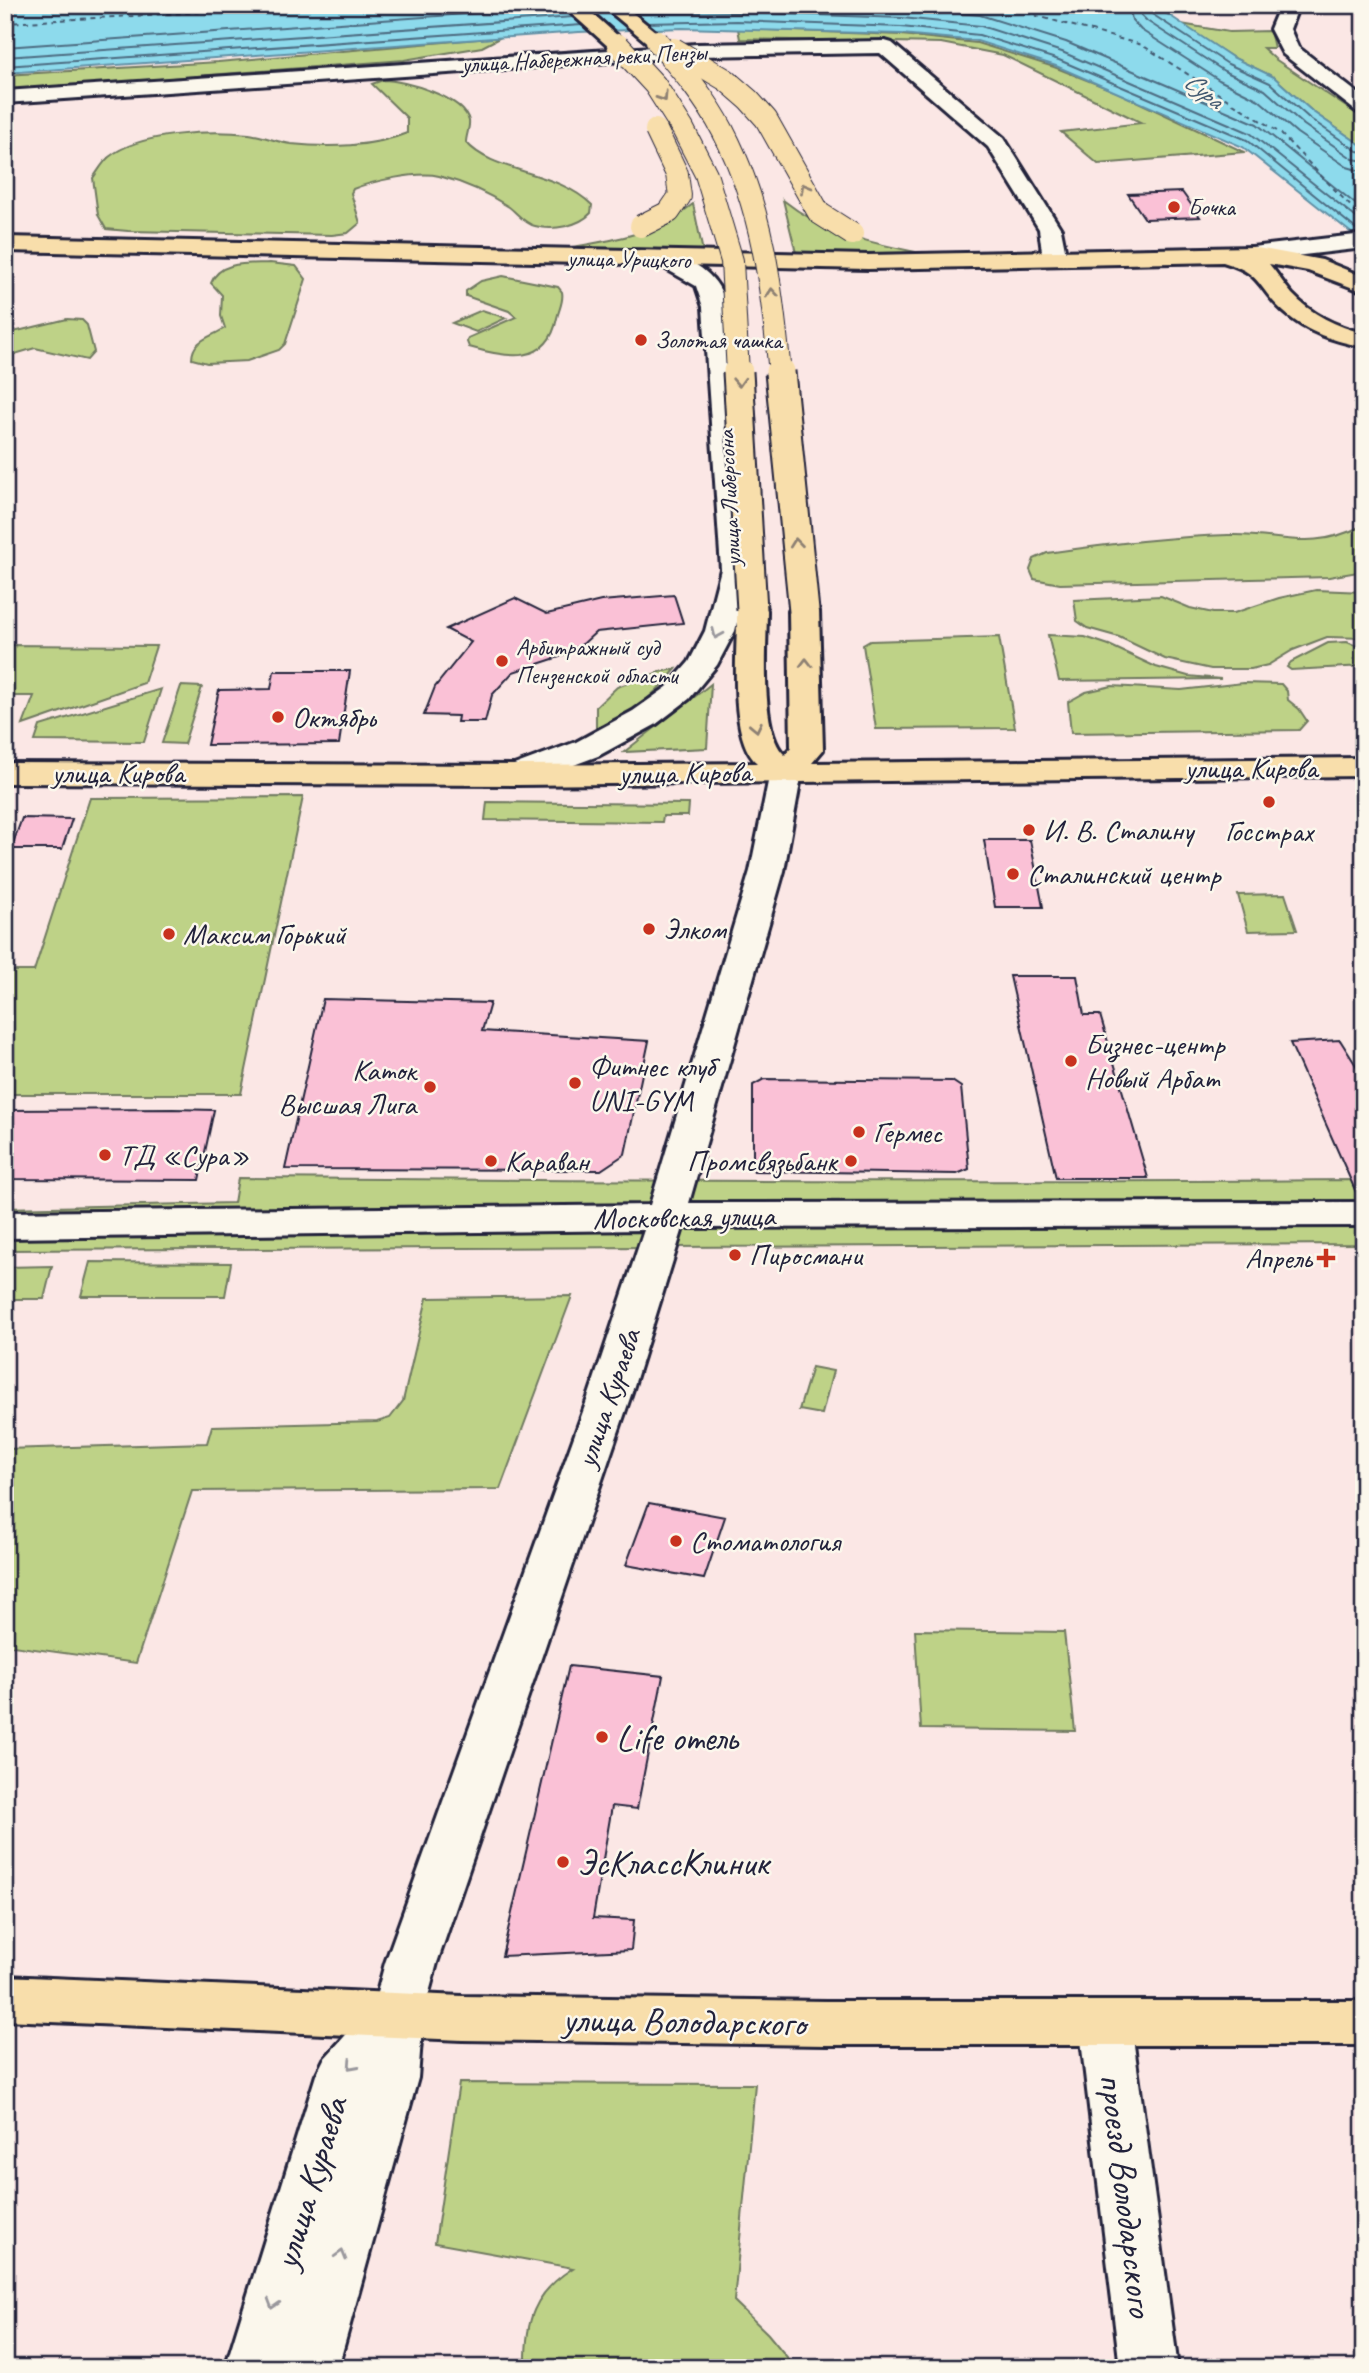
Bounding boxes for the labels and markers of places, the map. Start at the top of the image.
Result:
place label: Бочка [1188,192,1236,222]
marker: Бочка [1166,199,1182,215]
place label: Золотая чашка [655,325,784,355]
marker: Золотая чашка [633,332,649,348]
place label: Арбитражный суд Пензенской области [516,632,680,690]
marker: Арбитражный суд Пензенской области [494,653,510,669]
place label: Октябрь [292,698,377,736]
marker: Октябрь [270,709,286,725]
marker: Госстрах [1261,794,1277,810]
place label: И. В. Сталину [1043,811,1196,849]
place label: Госстрах [1225,812,1316,850]
marker: И. В. Сталину [1021,822,1037,838]
place label: Сталинский центр [1027,855,1222,893]
marker: Сталинский центр [1005,866,1021,882]
place label: Элком [663,910,728,948]
place label: Максим Горький [183,915,347,953]
marker: Элком [641,921,657,937]
marker: Максим Горький [161,926,177,942]
place label: Бизнес-центр Новый Арбат [1085,1025,1226,1097]
place label: Фитнес клуб UNI-GYM [589,1047,720,1119]
place label: Каток Высшая Лига [279,1051,418,1123]
marker: Бизнес-центр Новый Арбат [1063,1053,1079,1069]
marker: Фитнес клуб UNI-GYM [567,1075,583,1091]
marker: Каток Высшая Лига [422,1079,438,1095]
place label: Гермес [873,1113,943,1151]
marker: Гермес [851,1124,867,1140]
place label: ТД «Сура» [119,1136,250,1174]
place label: Караван [505,1142,591,1180]
place label: Промсвязьбанк [687,1142,839,1180]
marker: ТД «Сура» [97,1147,113,1163]
marker: Караван [483,1153,499,1169]
marker: Промсвязьбанк [843,1153,859,1169]
place label: Пиросмани [749,1236,864,1274]
place label: Апрель [1245,1239,1314,1277]
marker: Пиросмани [727,1247,743,1263]
marker: Апрель [1318,1250,1334,1266]
place label: Стоматология [690,1522,843,1560]
marker: Стоматология [668,1533,684,1549]
place label: Life отель [616,1714,740,1761]
marker: Life отель [594,1729,610,1745]
place label: ЭсКлассКлиник [577,1839,772,1886]
marker: ЭсКлассКлиник [555,1854,571,1870]

